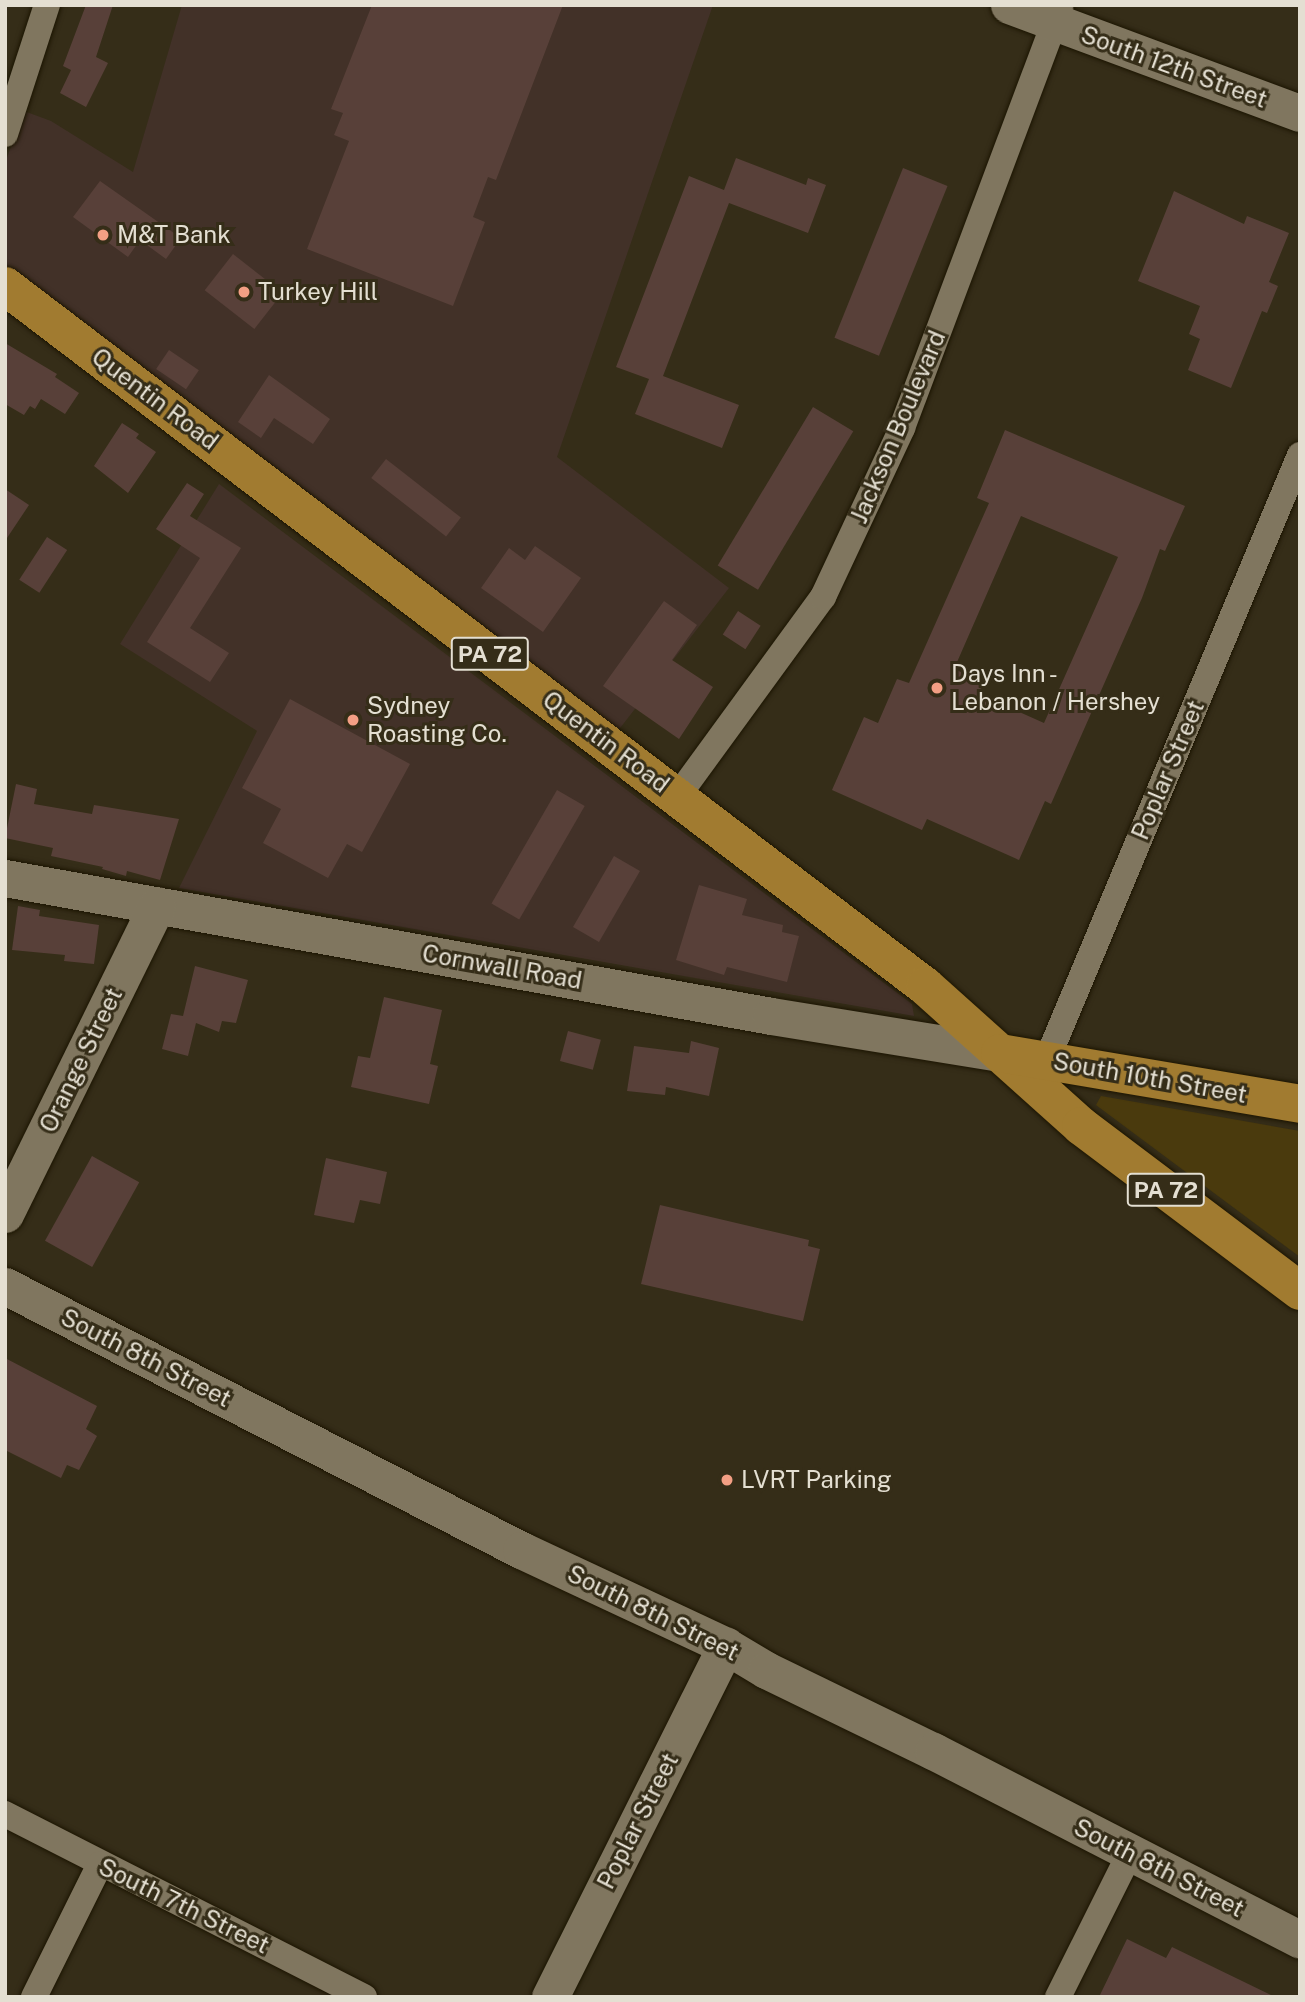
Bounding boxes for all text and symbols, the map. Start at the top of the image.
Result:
street label: South 12th Street [1077,20,1271,114]
place label: M&T Bank [117,221,231,249]
marker: M&T Bank [95,227,111,243]
place label: Turkey Hill [258,278,378,306]
marker: Turkey Hill [236,284,252,300]
street label: Jackson Boulevard [844,326,952,528]
street label: Quentin Road [86,342,224,456]
road number: PA 72 [450,634,530,674]
place label: Days Inn - Lebanon / Hershey [951,660,1160,716]
marker: Days Inn - Lebanon / Hershey [929,680,945,696]
street label: Quentin Road [537,685,675,799]
place label: Sydney Roasting Co. [367,692,507,748]
street label: Poplar Street [1126,696,1210,844]
marker: Sydney Roasting Co. [345,712,361,728]
street label: Cornwall Road [420,939,584,995]
street label: Orange Street [34,983,128,1137]
street label: South 10th Street [1051,1047,1249,1109]
road number: PA 72 [1126,1170,1206,1210]
street label: South 8th Street [56,1303,236,1413]
place label: LVRT Parking [741,1466,892,1494]
marker: LVRT Parking [719,1472,735,1488]
street label: South 8th Street [563,1559,743,1667]
street label: Poplar Street [591,1748,685,1894]
street label: South 8th Street [1069,1813,1249,1923]
street label: South 7th Street [94,1852,274,1960]

